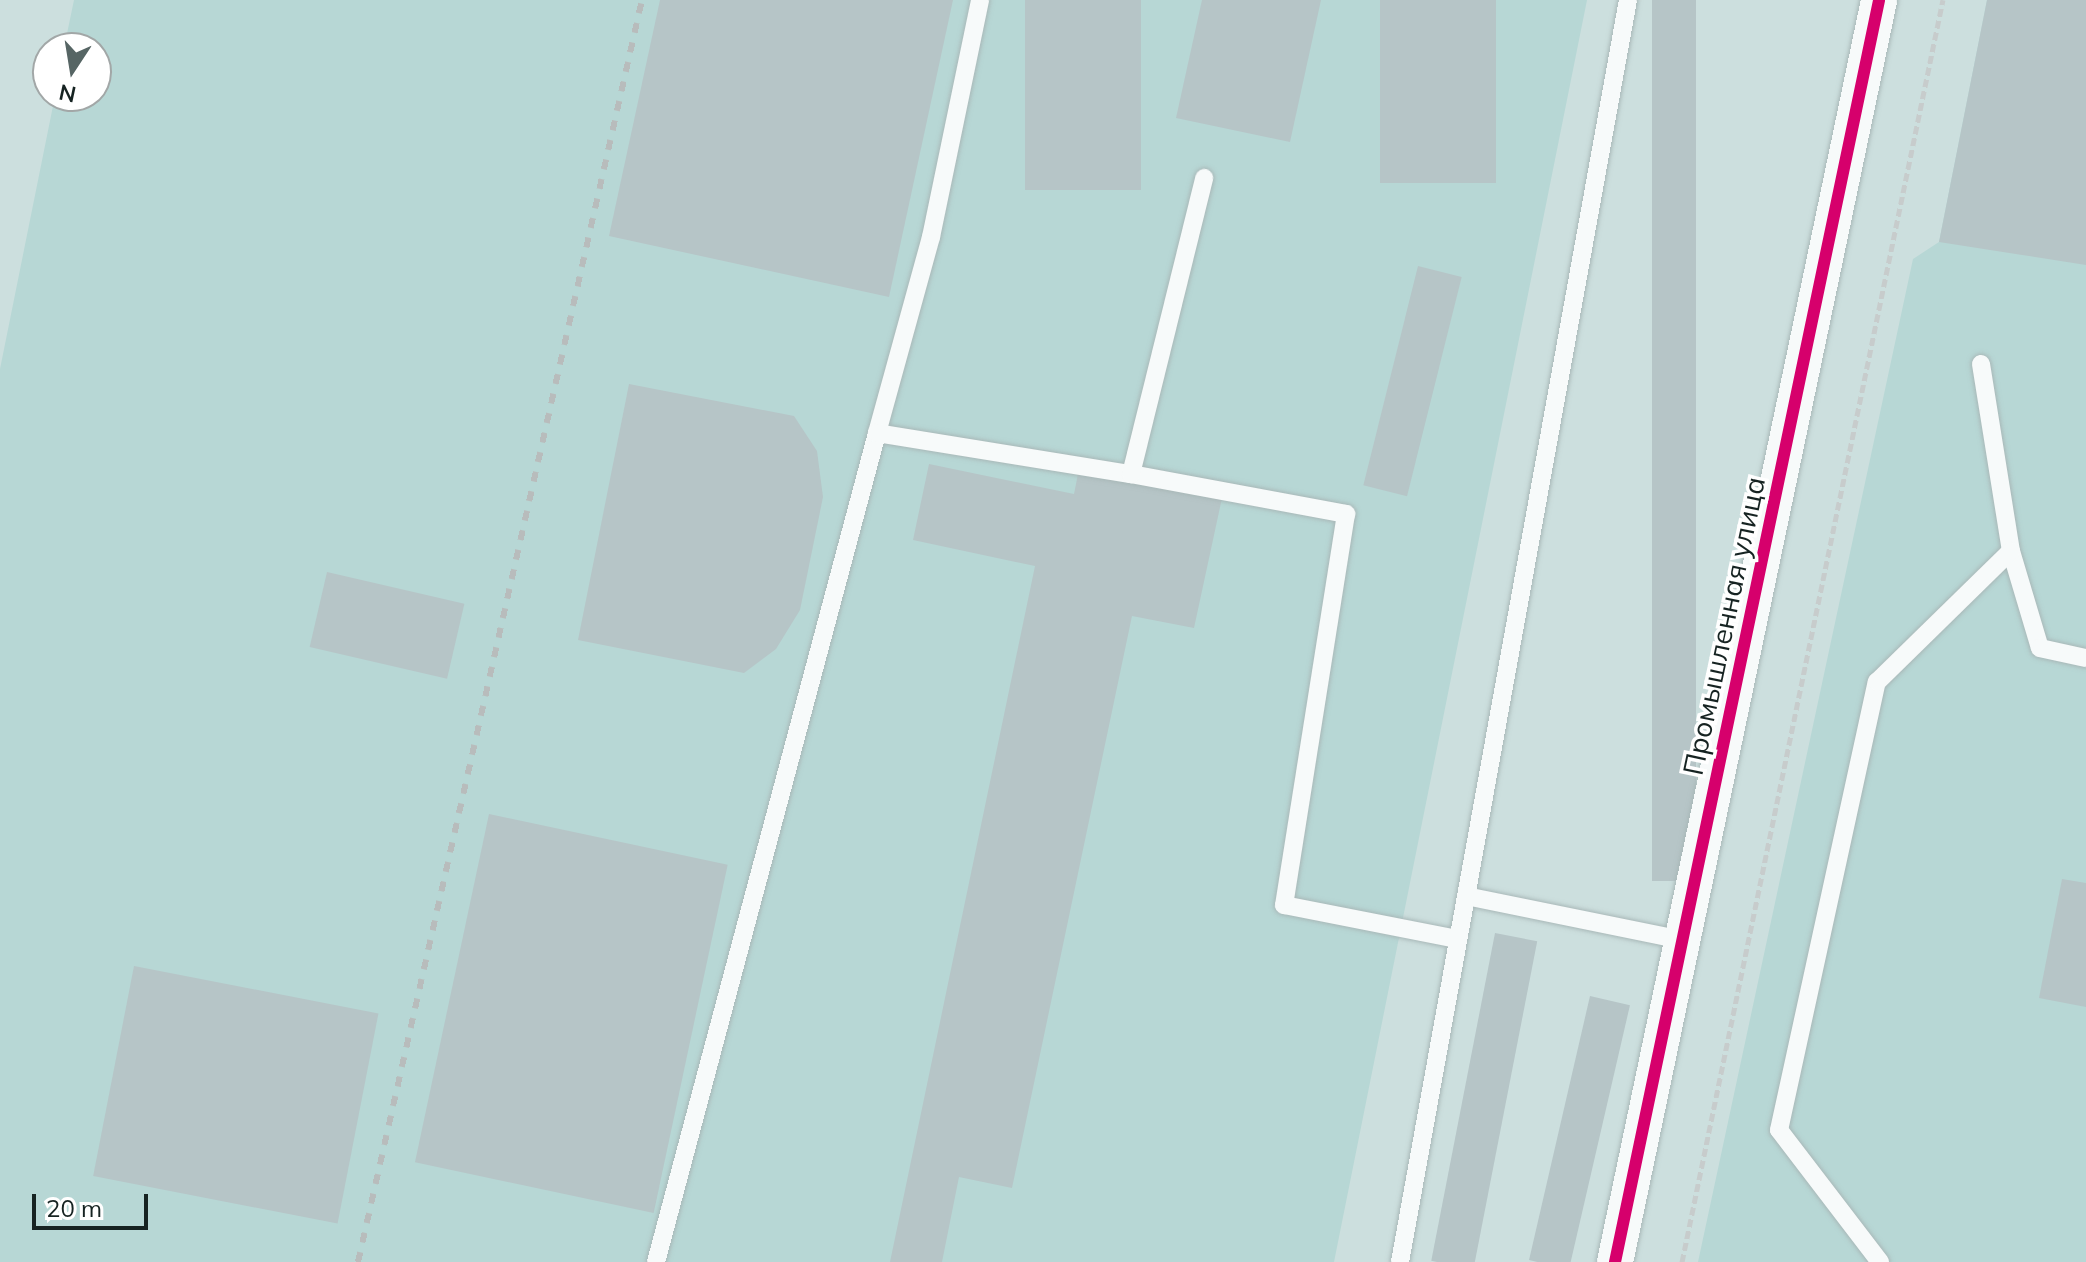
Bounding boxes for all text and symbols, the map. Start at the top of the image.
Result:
north arrow [32,32,112,112]
text: N [56,78,78,109]
street label: Промышленная улица [1676,474,1772,778]
scale bar [36,1178,152,1228]
text: 20 m [46,1193,102,1223]

